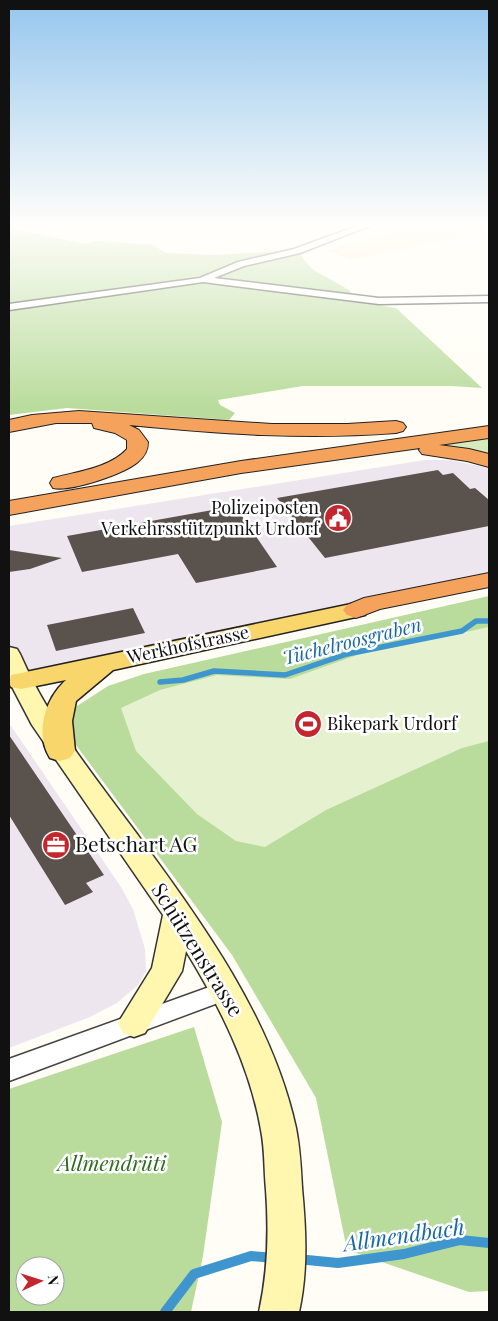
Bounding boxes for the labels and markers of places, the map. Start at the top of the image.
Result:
place label: Polizeiposten Verkehrsstützpunkt Urdorf [100,495,321,540]
public building icon: Polizeiposten Verkehrsstützpunkt Urdorf [323,503,353,533]
sports icon: Bikepark Urdorf [293,709,323,739]
place label: Bikepark Urdorf [327,711,459,735]
place label: Betschart AG [75,829,197,857]
office icon: Betschart AG [41,830,71,860]

